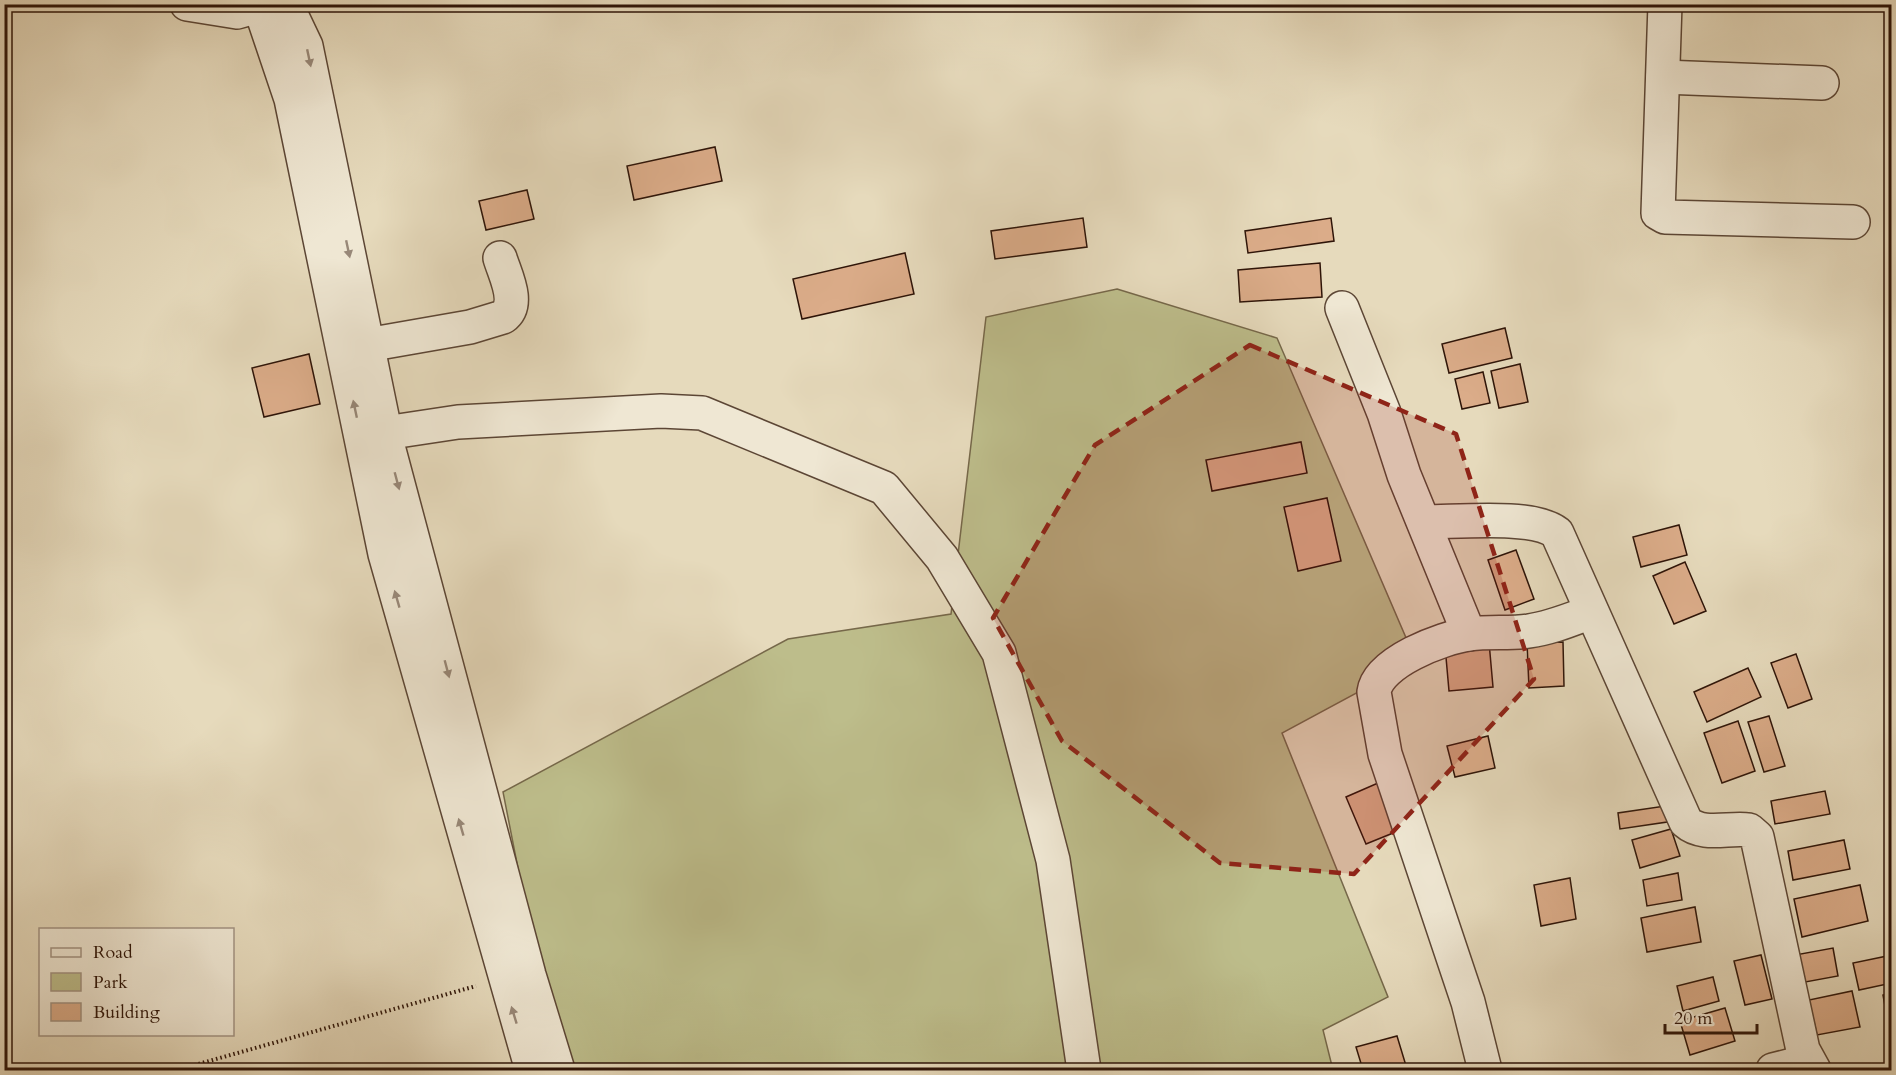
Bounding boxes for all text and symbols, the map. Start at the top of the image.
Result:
one-way arrow [305,49,314,68]
one-way arrow [344,240,353,259]
one-way arrow [350,399,359,418]
one-way arrow [393,472,402,490]
one-way arrow [392,590,401,608]
one-way arrow [443,660,453,678]
one-way arrow [456,818,465,836]
legend [39,928,234,1036]
text: Road [93,940,133,965]
text: Park [93,970,128,995]
scale bar [1665,997,1756,1035]
text: Building [93,1000,161,1025]
one-way arrow [509,1006,518,1024]
text: 20 m [1674,1006,1713,1031]

